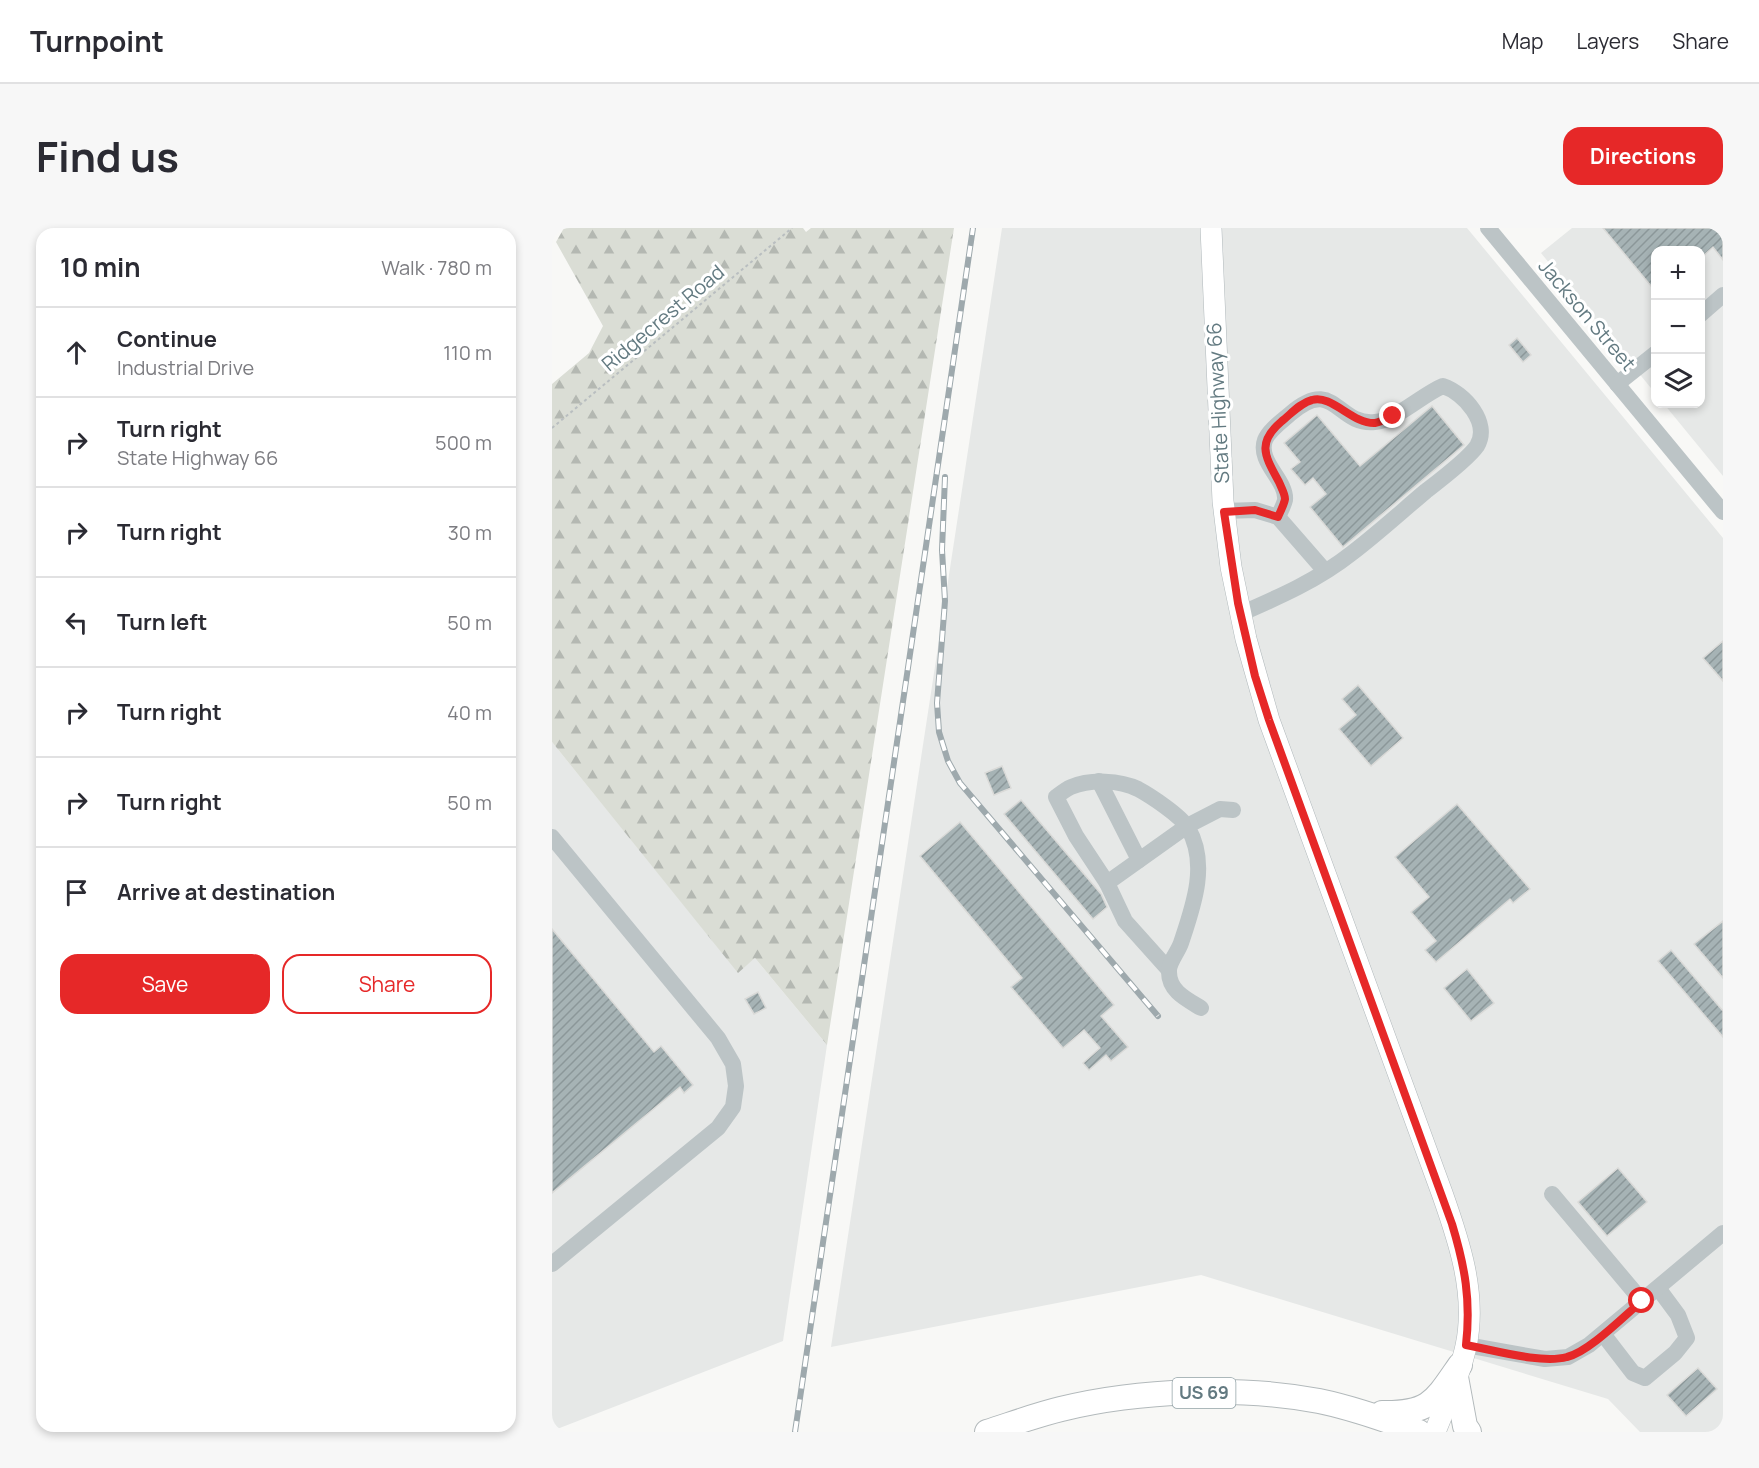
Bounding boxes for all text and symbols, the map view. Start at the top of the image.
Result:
text: Turnpoint [30,22,164,60]
text: Map [1502,27,1543,55]
text: Layers [1576,27,1639,55]
text: Share [1672,27,1729,55]
text: Find us [36,127,179,185]
button: Directions [1563,127,1723,185]
map controls [1651,246,1705,408]
button: + [1651,246,1705,300]
text: 10 min [60,249,141,285]
street label: Jackson Street [1533,253,1642,376]
text: Walk · 780 m [381,254,492,281]
street label: Ridgecrest Road [596,258,730,377]
button: − [1651,300,1705,354]
street label: State Highway 66 [1200,322,1235,484]
text: Continue [117,324,217,354]
icon: ahead [60,336,93,369]
text: 110 m [443,339,492,366]
text: Industrial Drive [117,354,254,381]
button: layers [1651,354,1705,408]
route end [1379,402,1405,428]
text: Turn right [117,414,222,444]
icon: right [60,426,93,459]
text: 500 m [435,429,492,456]
text: State Highway 66 [117,444,278,471]
icon: right [60,516,93,549]
text: Turn right [117,517,222,547]
text: 30 m [448,519,492,546]
icon: left [60,606,93,639]
text: Turn left [117,607,207,637]
text: 50 m [447,609,492,636]
icon: right [60,696,93,729]
text: Turn right [117,697,222,727]
text: 40 m [447,699,492,726]
icon: right [60,786,93,819]
text: Turn right [117,787,222,817]
text: 50 m [447,789,492,816]
icon: arrive [60,876,93,909]
text: Arrive at destination [117,877,335,907]
button: Save [60,954,270,1014]
button: Share [282,954,492,1014]
route start [1628,1287,1654,1313]
road number: US 69 [1172,1378,1236,1408]

